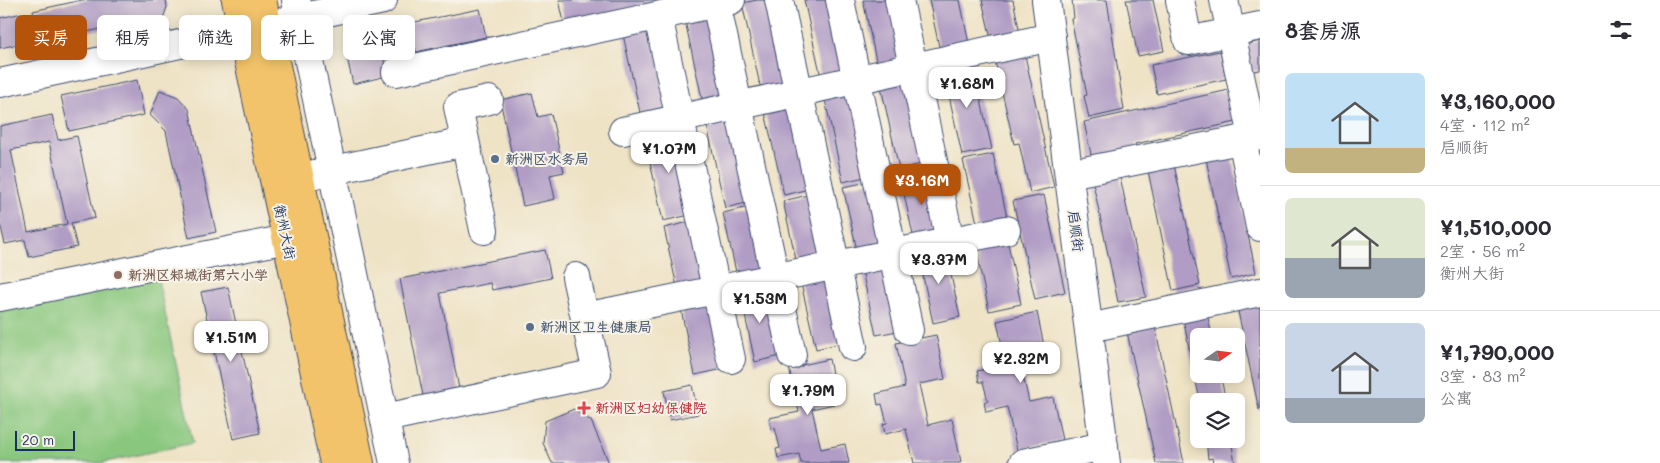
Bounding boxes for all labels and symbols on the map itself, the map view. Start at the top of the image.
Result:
pin: ¥1.68M [926,66,1008,109]
pin: ¥1.07M [628,132,710,174]
place label: 新洲区水务局 [505,149,589,168]
marker: 新洲区水务局 [489,153,501,165]
pin: ¥3.16M [881,164,963,206]
street label: 衡州大街 [270,203,301,261]
street label: 启顺街 [1065,209,1088,253]
pin: ¥3.37M [898,242,980,285]
place label: 新洲区邾城街第六小学 [128,265,268,284]
marker: 新洲区邾城街第六小学 [112,269,124,281]
pin: ¥1.53M [719,282,801,324]
place label: 新洲区卫生健康局 [540,317,652,336]
pin: ¥1.51M [190,320,272,363]
marker: 新洲区卫生健康局 [524,321,536,333]
north arrow [1190,328,1245,382]
pin: ¥2.32M [980,342,1062,384]
pin: ¥1.79M [767,374,849,416]
place label: 新洲区妇幼保健院 [595,398,707,417]
marker: 新洲区妇幼保健院 [577,401,591,415]
scale bar [15,428,75,451]

